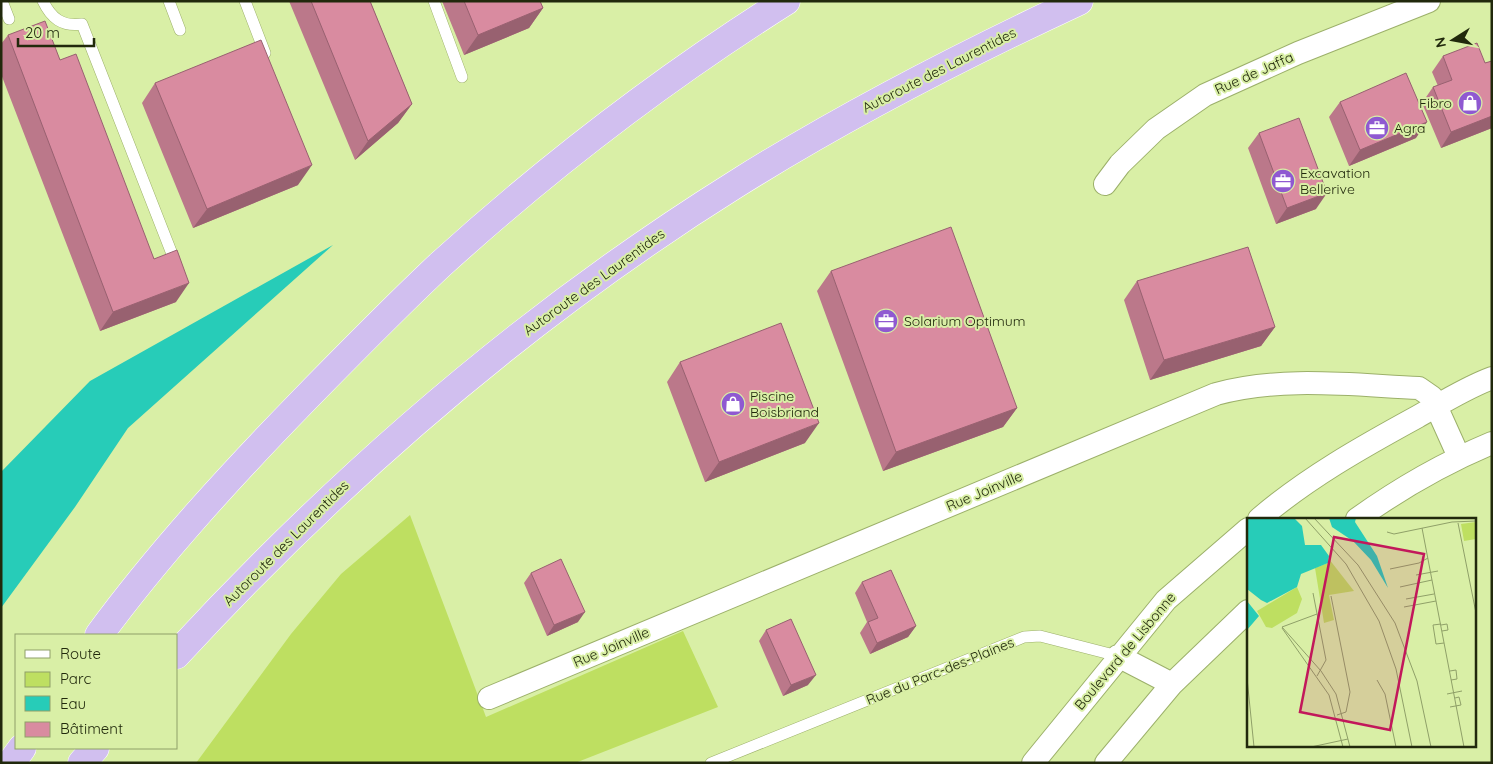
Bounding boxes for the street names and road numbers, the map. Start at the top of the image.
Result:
street label: Autoroute des Laurentides [859,23,1019,117]
street label: Rue de Jaffa [1212,48,1296,98]
street label: Autoroute des Laurentides [520,225,668,339]
street label: Rue Joinville [943,467,1025,515]
street label: Autoroute des Laurentides [219,476,353,610]
street label: Boulevard de Lisbonne [1071,588,1180,713]
street label: Rue Joinville [570,623,652,671]
street label: Rue du Parc-des-Plaines [863,633,1017,709]

